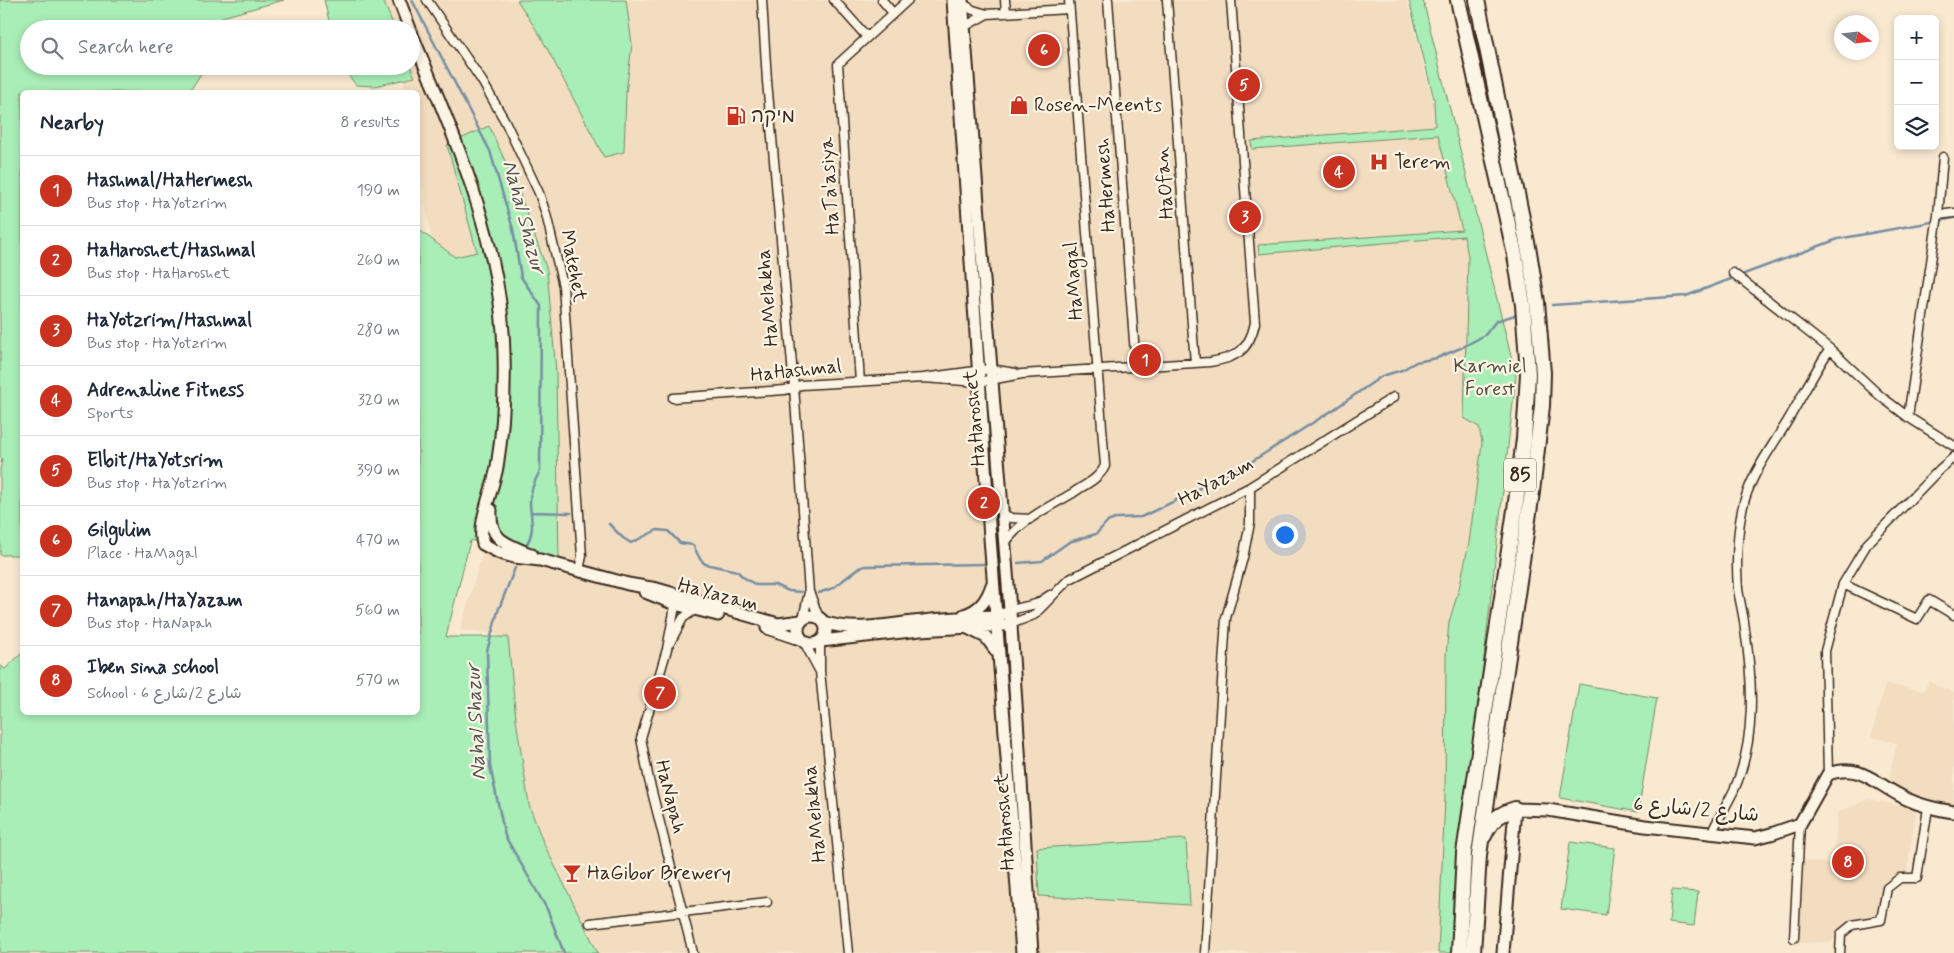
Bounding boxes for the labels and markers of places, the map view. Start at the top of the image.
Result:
pin: 6 [1028,31,1060,69]
pin: 5 [1228,66,1260,104]
place label: Rosen-Meents [1034,92,1162,119]
shop icon: Rosen-Meents [1008,94,1030,116]
place label: מיקה [751,103,795,130]
fuel station icon: מיקה [725,105,747,127]
place label: Terem [1394,149,1451,176]
hospital icon: Terem [1368,151,1390,173]
pin: 4 [1323,153,1355,191]
pin: 3 [1229,198,1261,236]
pin: 1 [1129,341,1161,379]
pin: 2 [968,484,1000,522]
pin: 7 [644,674,676,712]
pin: 8 [1832,843,1864,881]
place label: HaGibor Brewery [587,860,731,887]
bar icon: HaGibor Brewery [561,862,583,884]

